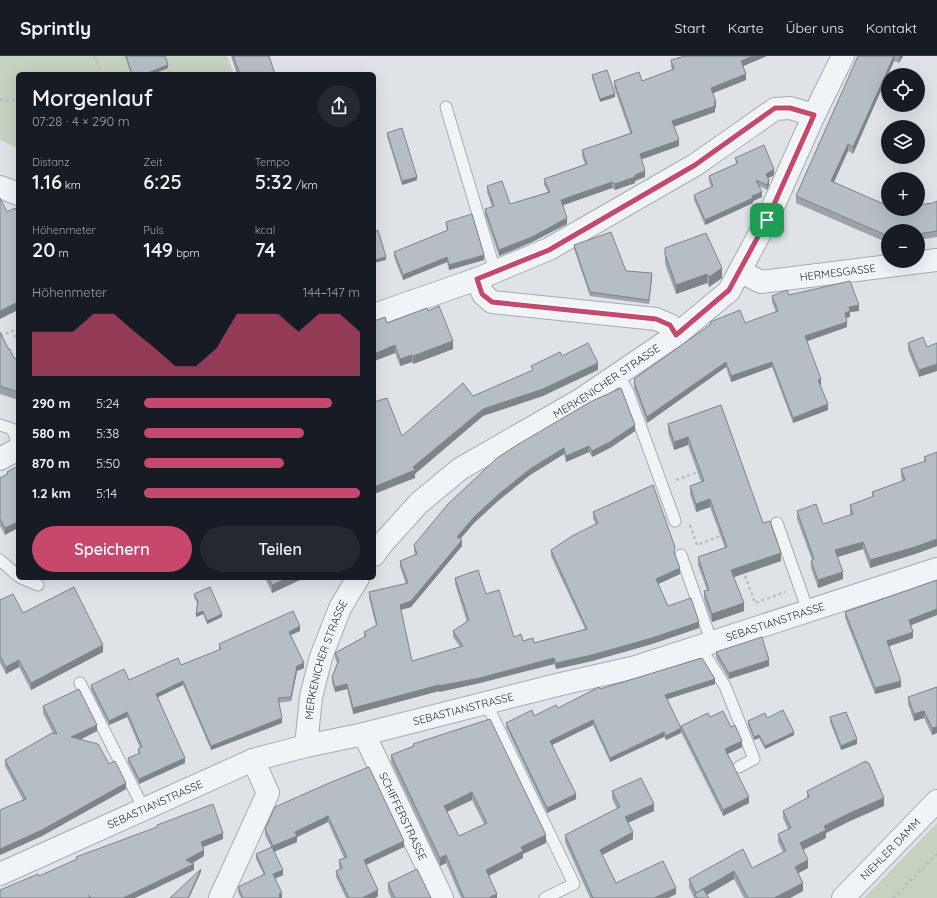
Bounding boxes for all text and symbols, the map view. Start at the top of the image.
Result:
text: Sprintly [20,16,91,40]
text: Start [674,19,706,37]
text: Karte [728,19,764,37]
text: Über uns [786,19,844,37]
text: Kontakt [866,19,917,37]
map controls [881,68,925,268]
button: locate [881,68,925,112]
text: Morgenlauf [32,84,153,112]
button: share [318,85,360,127]
text: 07:28 · 4 × 290 m [32,113,130,129]
button: layers [881,120,925,164]
text: Distanz [32,155,69,169]
text: Zeit [143,155,163,169]
text: Tempo [255,155,290,169]
text: 1.16 [32,169,62,194]
text: 6:25 [143,169,182,194]
text: 5:32 [255,169,293,194]
button: + [881,172,925,216]
text: km [62,178,81,192]
text: /km [293,178,317,192]
pin [750,203,784,237]
icon: arrive [756,209,778,231]
text: Höhenmeter [32,223,96,237]
text: Puls [143,223,164,237]
text: kcal [255,223,275,237]
button: − [881,224,925,268]
text: 20 [32,237,55,262]
text: 149 [143,237,173,262]
text: 74 [255,237,276,262]
text: m [55,246,69,260]
text: bpm [173,246,200,260]
street label: HERMESGASSE [799,261,877,284]
text: Höhenmeter [32,284,107,300]
text: 144–147 m [303,284,360,300]
street label: MERKENICHER STRASSE [551,341,663,421]
text: 290 m [32,395,70,411]
text: 5:24 [96,395,119,411]
text: 580 m [32,425,70,441]
text: 5:38 [96,425,119,441]
text: 870 m [32,455,70,471]
text: 5:50 [96,455,120,471]
text: 1.2 km [32,485,71,501]
text: 5:14 [96,485,117,501]
button: Speichern [32,526,192,572]
button: Teilen [200,526,360,572]
street label: MERKENICHER STRASSE [302,597,350,720]
street label: SEBASTIANSTRASSE [724,599,826,644]
street label: SEBASTIANSTRASSE [411,689,515,728]
street label: SCHIFFERSTRASSE [376,770,430,863]
street label: SEBASTIANSTRASSE [105,777,205,832]
street label: NIEHLER DAMM [857,815,923,883]

